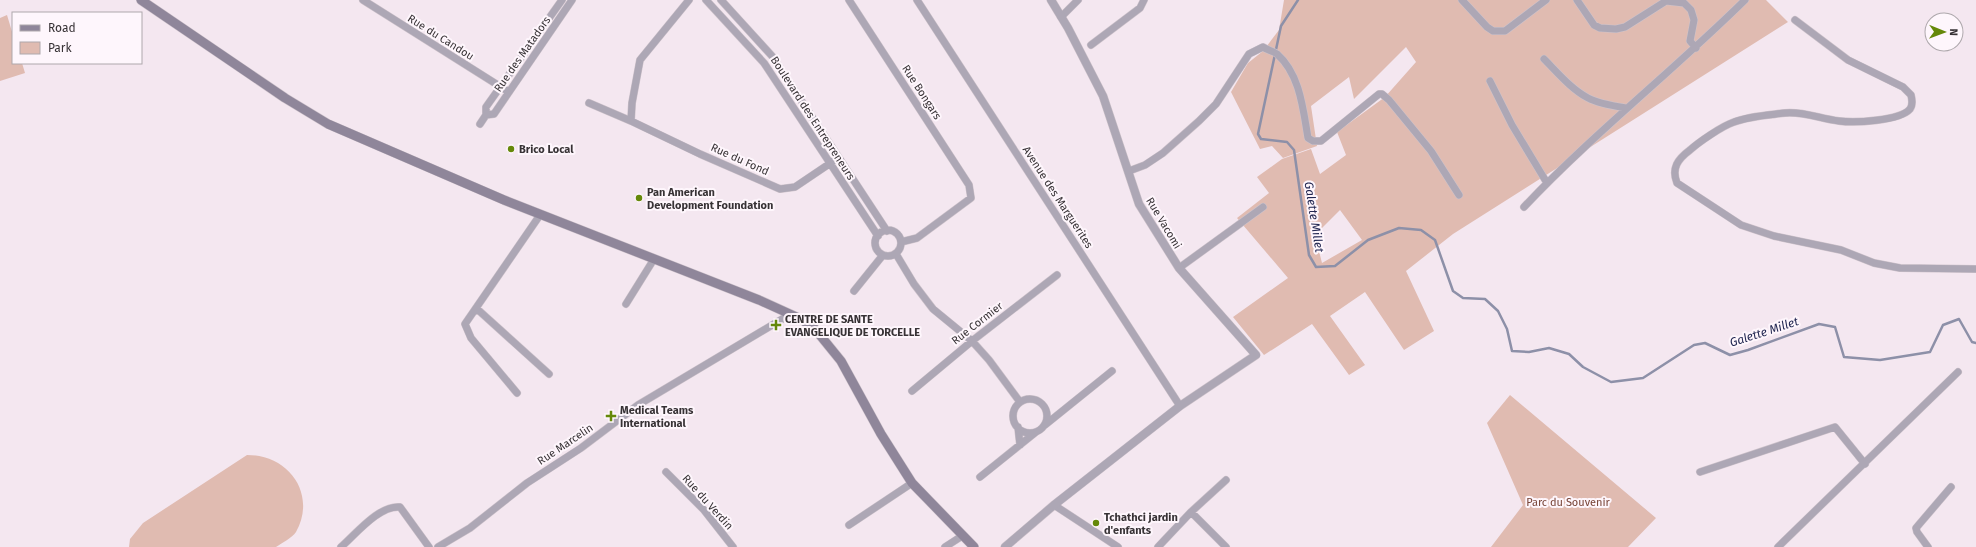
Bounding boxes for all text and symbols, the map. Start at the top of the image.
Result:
legend [12,12,142,64]
street label: Rue du Candou [405,12,476,63]
north arrow [1924,12,1964,52]
street label: Rue des Matadors [491,14,553,95]
text: Road [48,21,76,35]
text: N [1947,28,1960,36]
text: Park [48,41,72,55]
street label: Boulevard des Entrepreneurs [768,54,857,182]
street label: Rue Bongars [899,63,944,122]
street label: Rue du Fond [709,141,771,178]
place label: Brico Local [519,143,574,156]
marker: Brico Local [506,144,516,154]
street label: Avenue des Marguerites [1020,144,1095,251]
water label: Galette Millet [1301,181,1327,254]
place label: Pan American Development Foundation [647,186,773,212]
marker: Pan American Development Foundation [634,193,644,203]
street label: Rue Vacomi [1143,195,1184,251]
street label: Rue Cormier [949,299,1006,347]
place label: CENTRE DE SANTE EVANGELIQUE DE TORCELLE [785,313,920,339]
water label: Galette Millet [1728,314,1801,350]
marker: CENTRE DE SANTE EVANGELIQUE DE TORCELLE [770,319,782,331]
place label: Medical Teams International [620,404,694,430]
marker: Medical Teams International [605,410,617,422]
street label: Rue Marcelin [535,421,596,468]
street label: Rue du Verdin [679,472,736,533]
park label: Parc du Souvenir [1526,496,1611,509]
place label: Tchathci jardin d'enfants [1104,511,1178,537]
marker: Tchathci jardin d'enfants [1091,518,1101,528]

